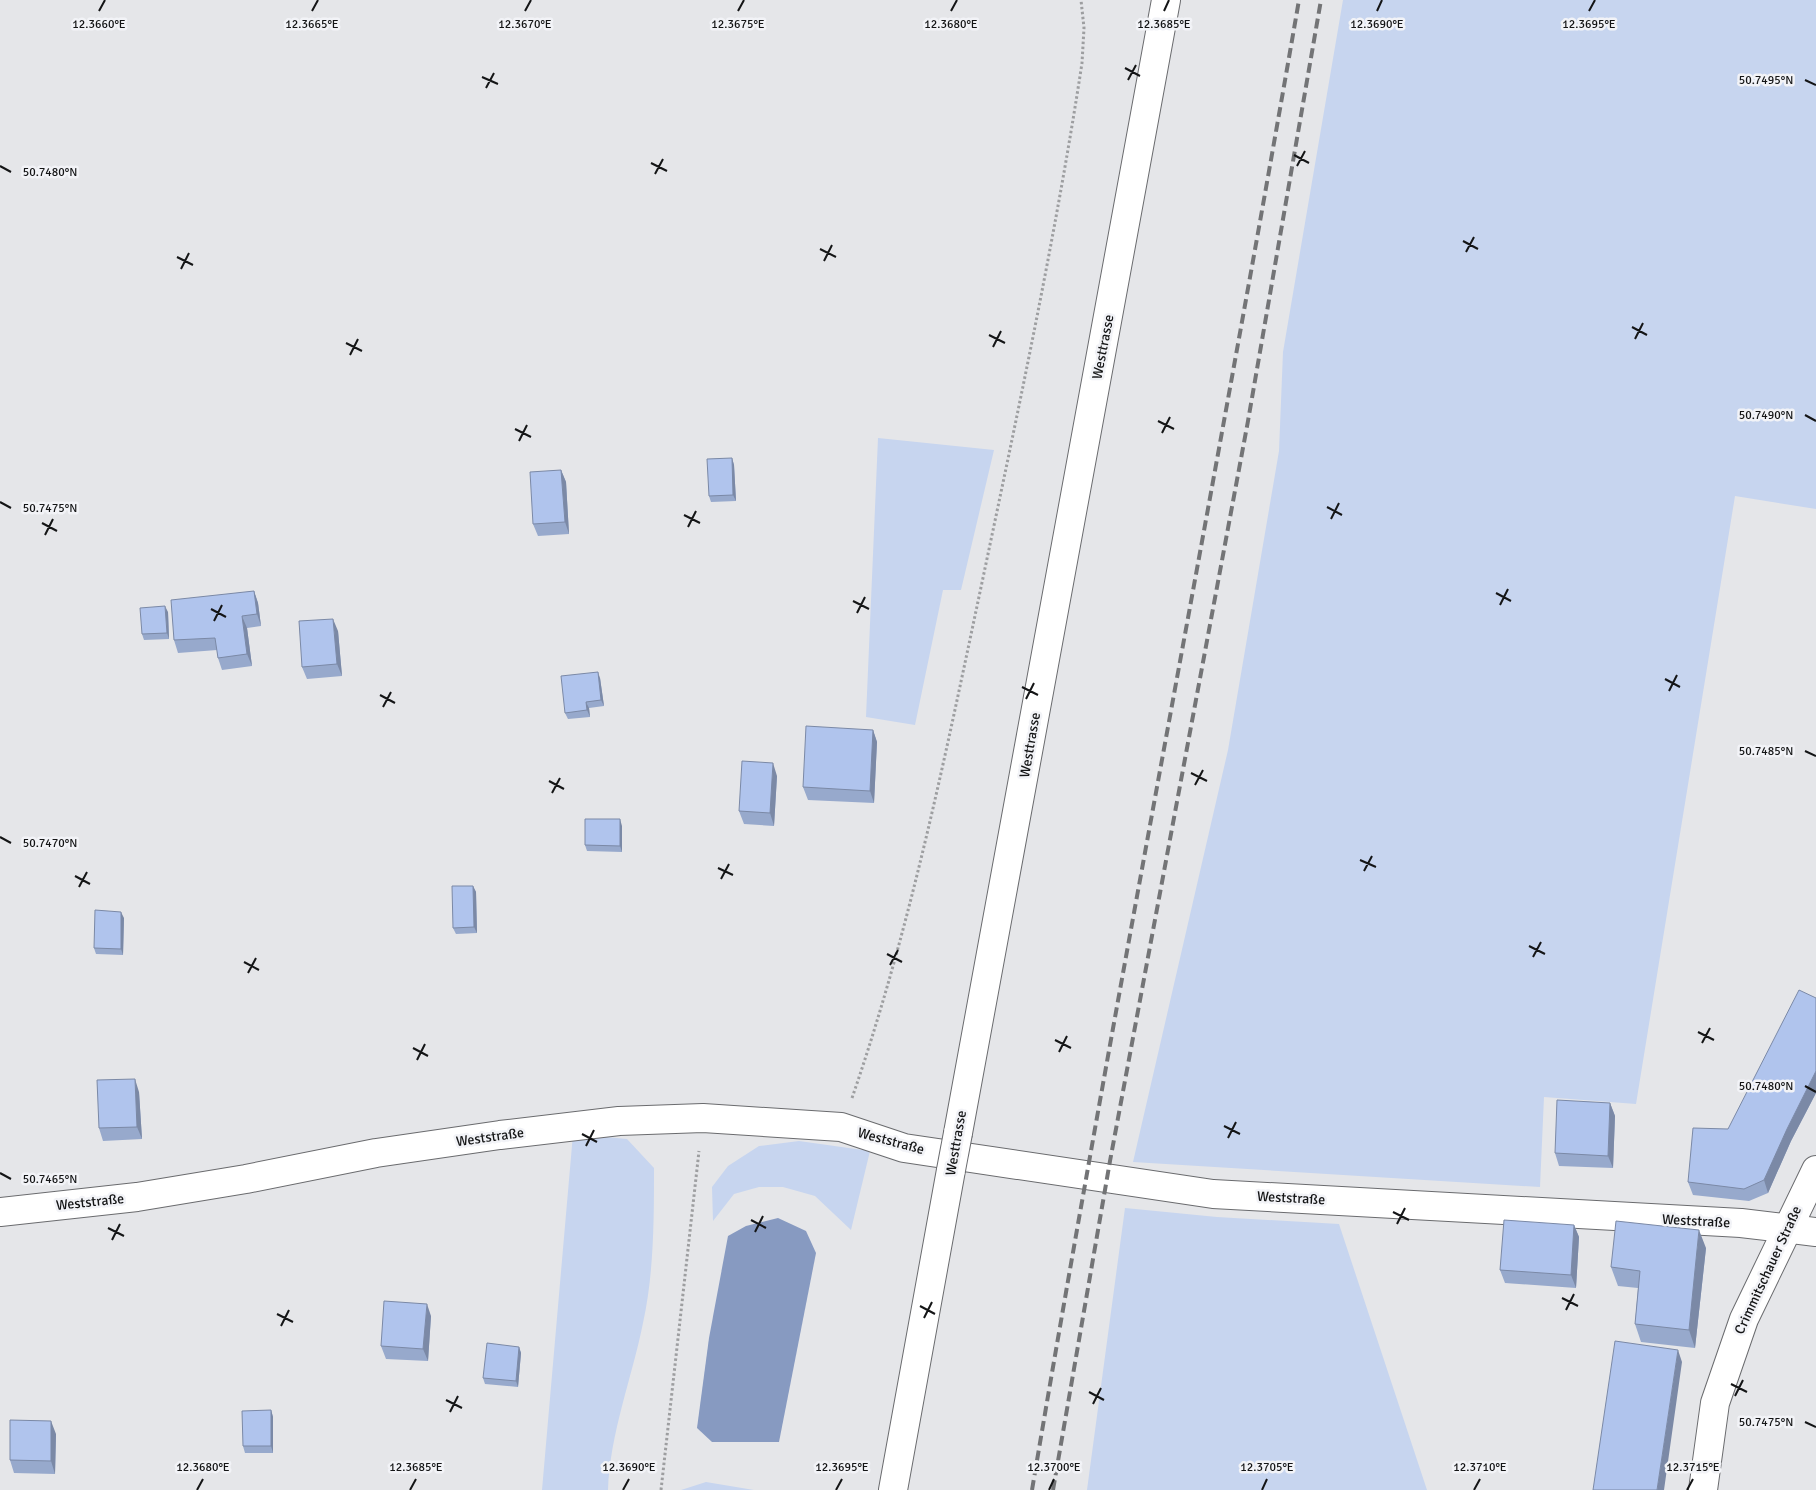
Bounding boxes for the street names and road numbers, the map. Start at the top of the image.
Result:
street label: Westtrasse [1088,313,1118,381]
street label: Westtrasse [1016,711,1044,779]
street label: Westtrasse [942,1109,970,1177]
street label: Weststraße [455,1124,525,1150]
street label: Weststraße [856,1124,926,1158]
street label: Weststraße [1256,1188,1326,1208]
street label: Weststraße [55,1190,125,1214]
street label: Crimmitschauer Straße [1731,1203,1805,1337]
street label: Weststraße [1661,1211,1731,1231]

